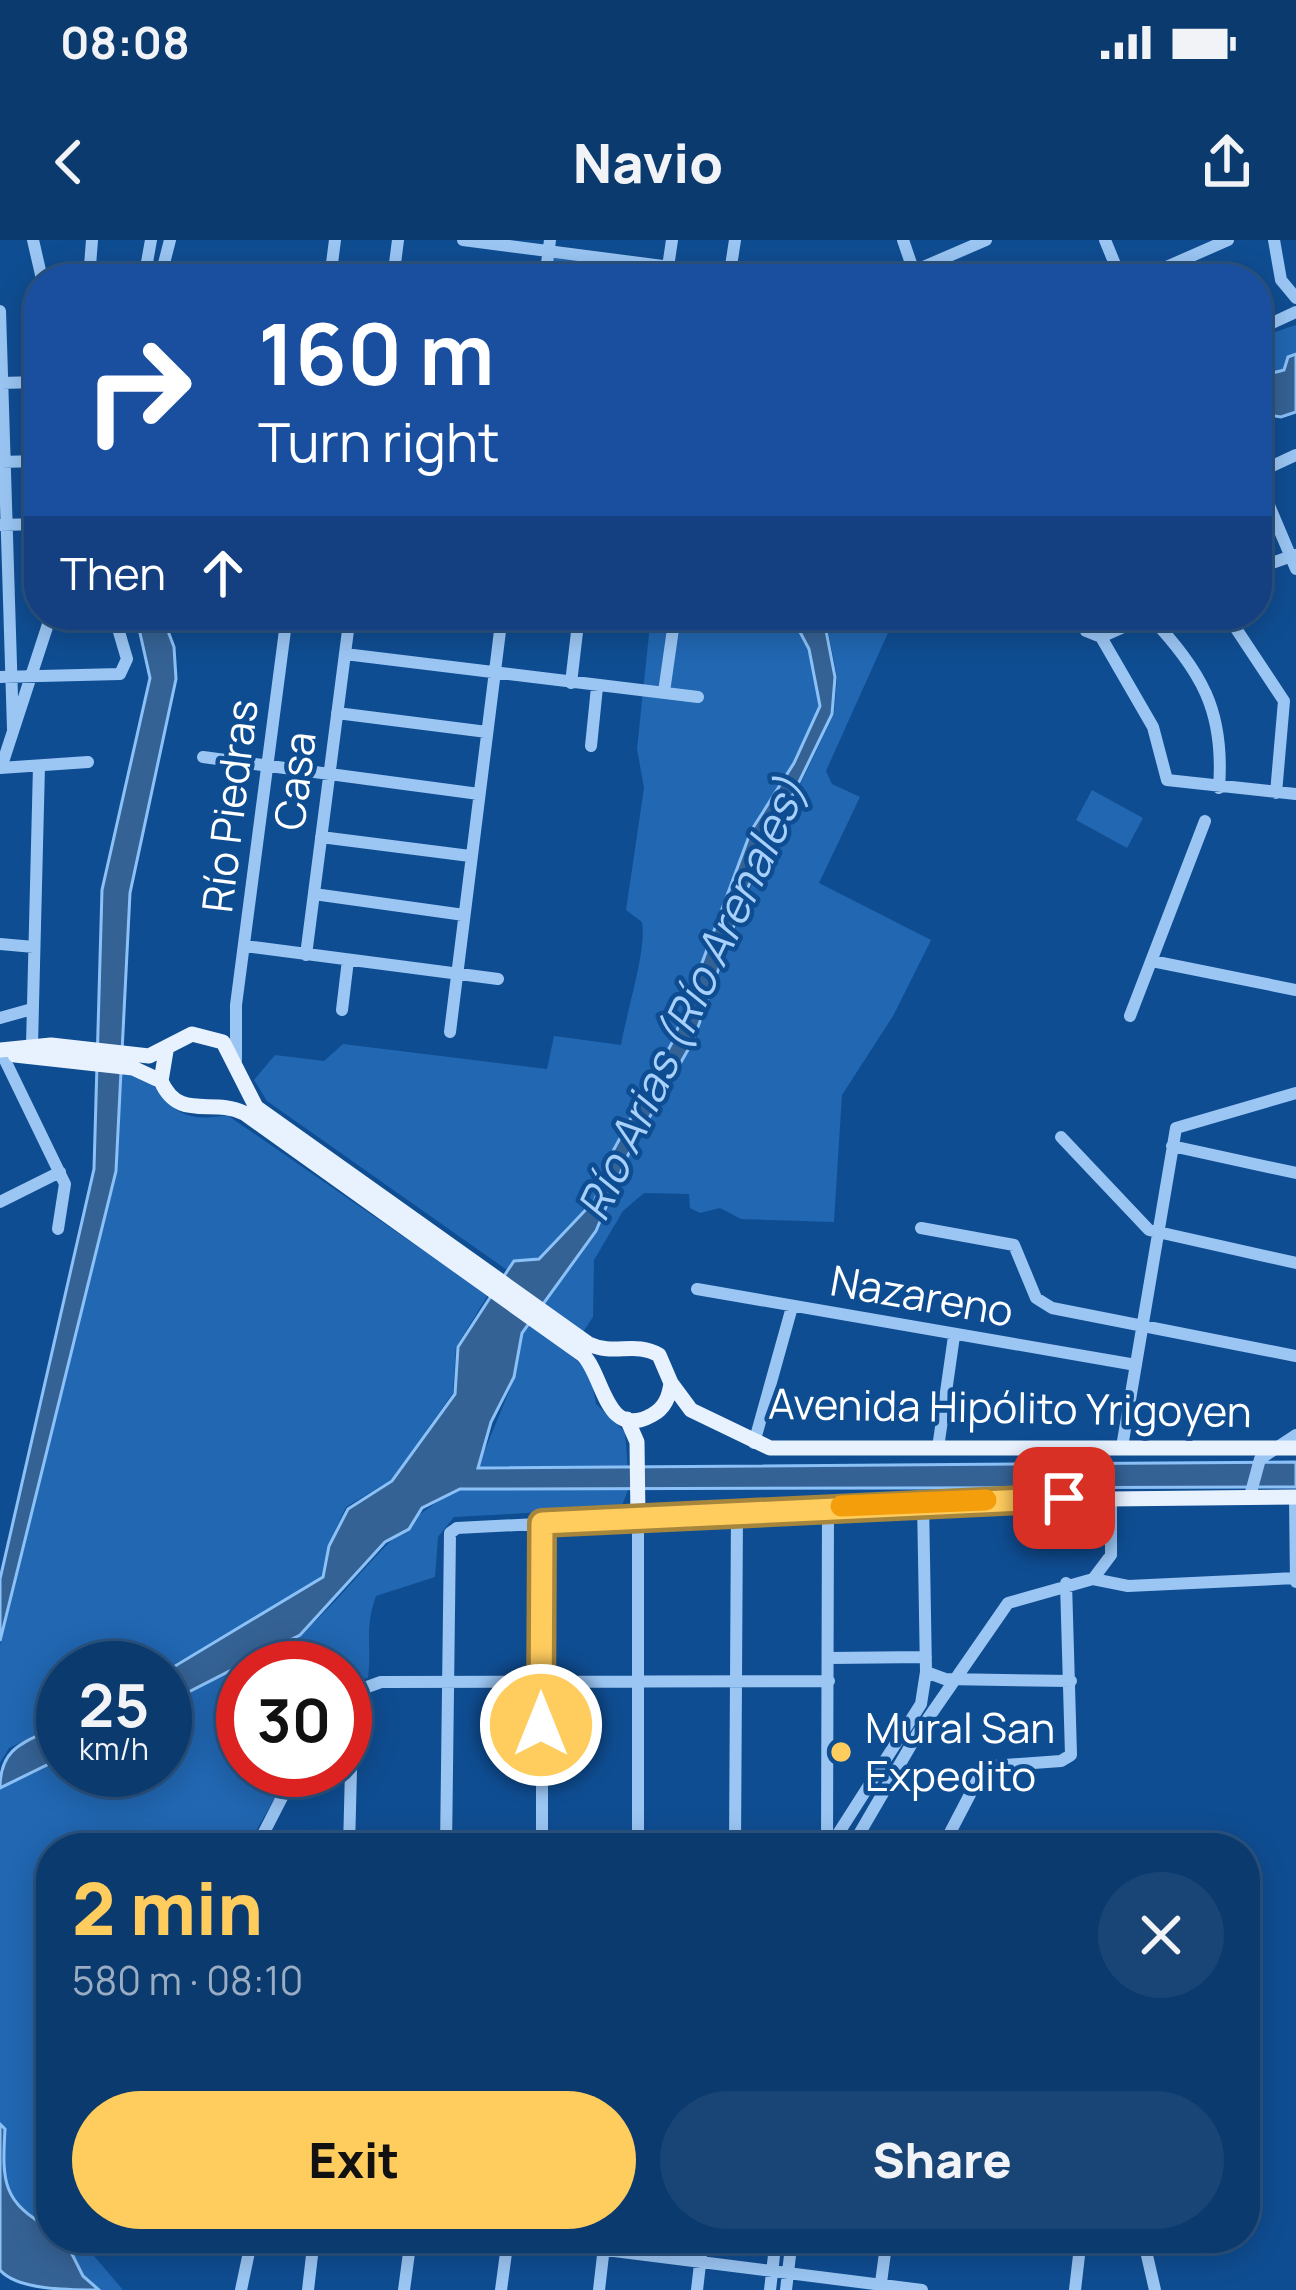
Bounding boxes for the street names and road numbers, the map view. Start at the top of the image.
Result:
street label: Río Piedras [187,696,271,916]
street label: Casa [259,728,329,833]
street label: Nazareno [826,1250,1018,1340]
street label: Avenida Hipólito Yrigoyen [768,1374,1252,1440]

